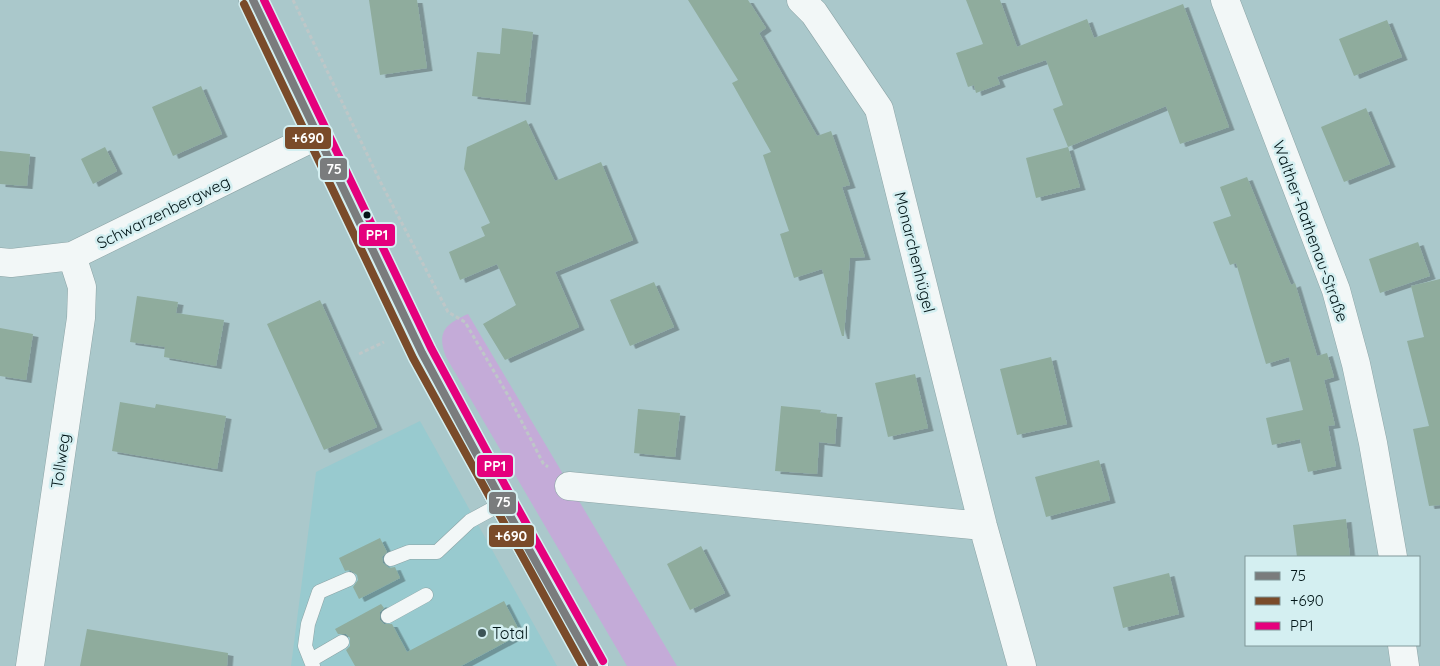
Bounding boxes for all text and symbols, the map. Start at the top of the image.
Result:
line badge: +690 [284,126,332,150]
text: +690 [292,129,325,147]
street label: Walther-Rathenau-Straße [1269,138,1353,324]
line badge: 75 [319,157,348,181]
text: 75 [326,160,342,178]
street label: Schwarzenbergweg [93,171,233,253]
street label: Monarchenhügel [890,190,940,314]
unlabelled marker [362,210,372,220]
line badge: PP1 [358,223,396,247]
text: PP1 [366,226,388,244]
street label: Tollweg [46,432,74,490]
line badge: PP1 [476,454,514,478]
text: PP1 [484,457,506,475]
line badge: 75 [488,491,517,515]
text: 75 [495,493,511,511]
line badge: +690 [488,524,535,548]
text: +690 [495,527,528,545]
legend [1245,556,1420,646]
text: 75 [1290,566,1306,585]
text: +690 [1290,591,1324,610]
text: PP1 [1290,616,1313,635]
place label: Total [492,623,528,643]
marker: Total [476,627,488,639]

